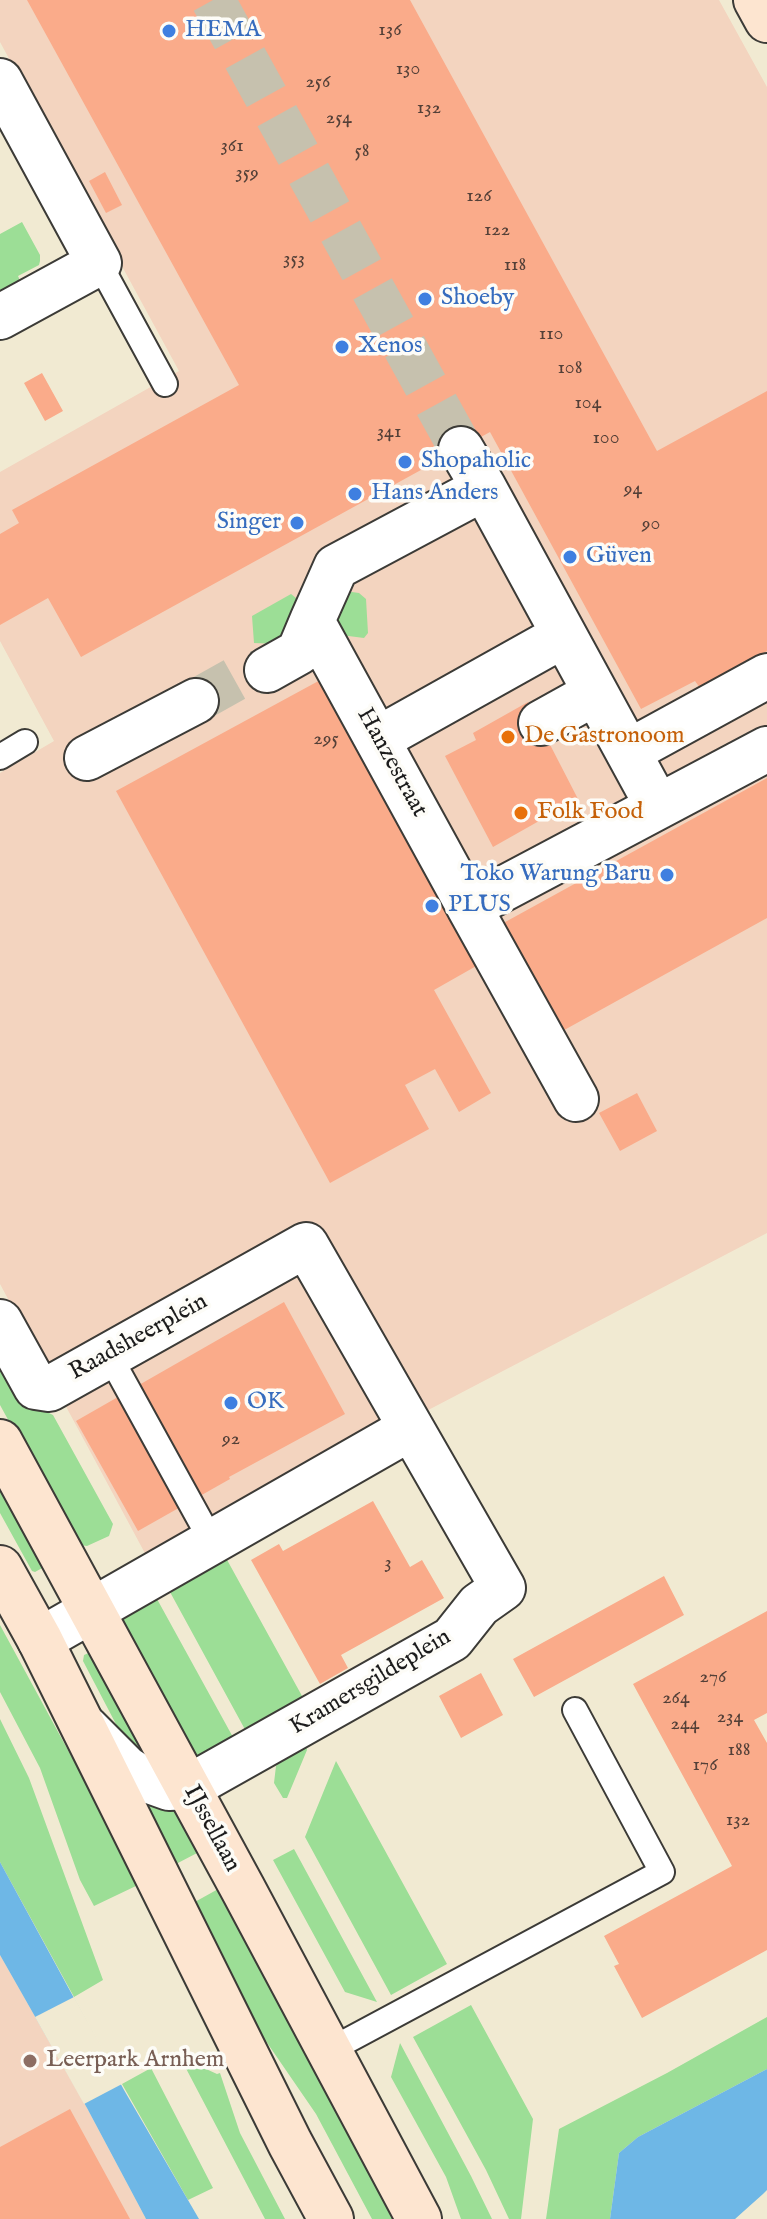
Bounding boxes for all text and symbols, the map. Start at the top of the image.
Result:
place label: HEMA [185,17,261,45]
house number: 136 [378,19,402,43]
marker: HEMA [160,22,178,40]
house number: 130 [396,58,420,82]
house number: 256 [306,71,330,95]
house number: 132 [417,97,441,121]
house number: 254 [326,107,352,131]
house number: 361 [220,135,244,159]
house number: 58 [354,140,370,164]
house number: 359 [235,162,259,186]
house number: 126 [466,185,492,209]
house number: 122 [484,219,510,243]
house number: 353 [283,248,305,272]
house number: 118 [504,254,526,278]
place label: Shoeby [441,285,514,313]
marker: Shoeby [416,290,434,308]
house number: 110 [539,323,563,347]
place label: Xenos [358,333,422,361]
marker: Xenos [333,338,351,356]
house number: 108 [557,357,583,381]
house number: 104 [575,392,601,416]
house number: 341 [377,421,401,445]
house number: 100 [592,427,620,451]
place label: Shopaholic [421,448,531,476]
marker: Shopaholic [396,453,414,471]
house number: 94 [624,478,642,502]
place label: Hans Anders [371,480,499,508]
marker: Hans Anders [346,485,364,503]
place label: Singer [217,509,281,537]
house number: 90 [642,513,660,537]
marker: Singer [288,514,306,532]
place label: Güven [586,543,652,571]
marker: Güven [561,548,579,566]
street label: Hanzestraat [349,703,433,823]
place label: De Gastronoom [524,723,685,751]
house number: 295 [313,728,339,752]
marker: De Gastronoom [499,728,517,746]
place label: Folk Food [537,799,643,827]
marker: Folk Food [512,804,530,822]
place label: Toko Warung Baru [460,861,651,889]
marker: Toko Warung Baru [658,866,676,884]
place label: PLUS [448,892,511,920]
marker: PLUS [423,897,441,915]
street label: Raadsheerplein [65,1288,213,1388]
place label: OK [247,1389,284,1417]
marker: OK [222,1394,240,1412]
house number: 92 [222,1428,240,1452]
house number: 3 [384,1552,392,1576]
street label: Kramersgildeplein [285,1624,457,1742]
house number: 276 [700,1666,726,1690]
house number: 264 [662,1687,690,1711]
house number: 234 [717,1706,743,1730]
house number: 244 [671,1713,699,1737]
house number: 188 [727,1739,751,1763]
house number: 176 [692,1754,718,1778]
street label: IJssellaan [176,1781,246,1877]
house number: 132 [726,1809,750,1833]
place label: Leerpark Arnhem [46,2047,224,2075]
marker: Leerpark Arnhem [21,2052,39,2070]

